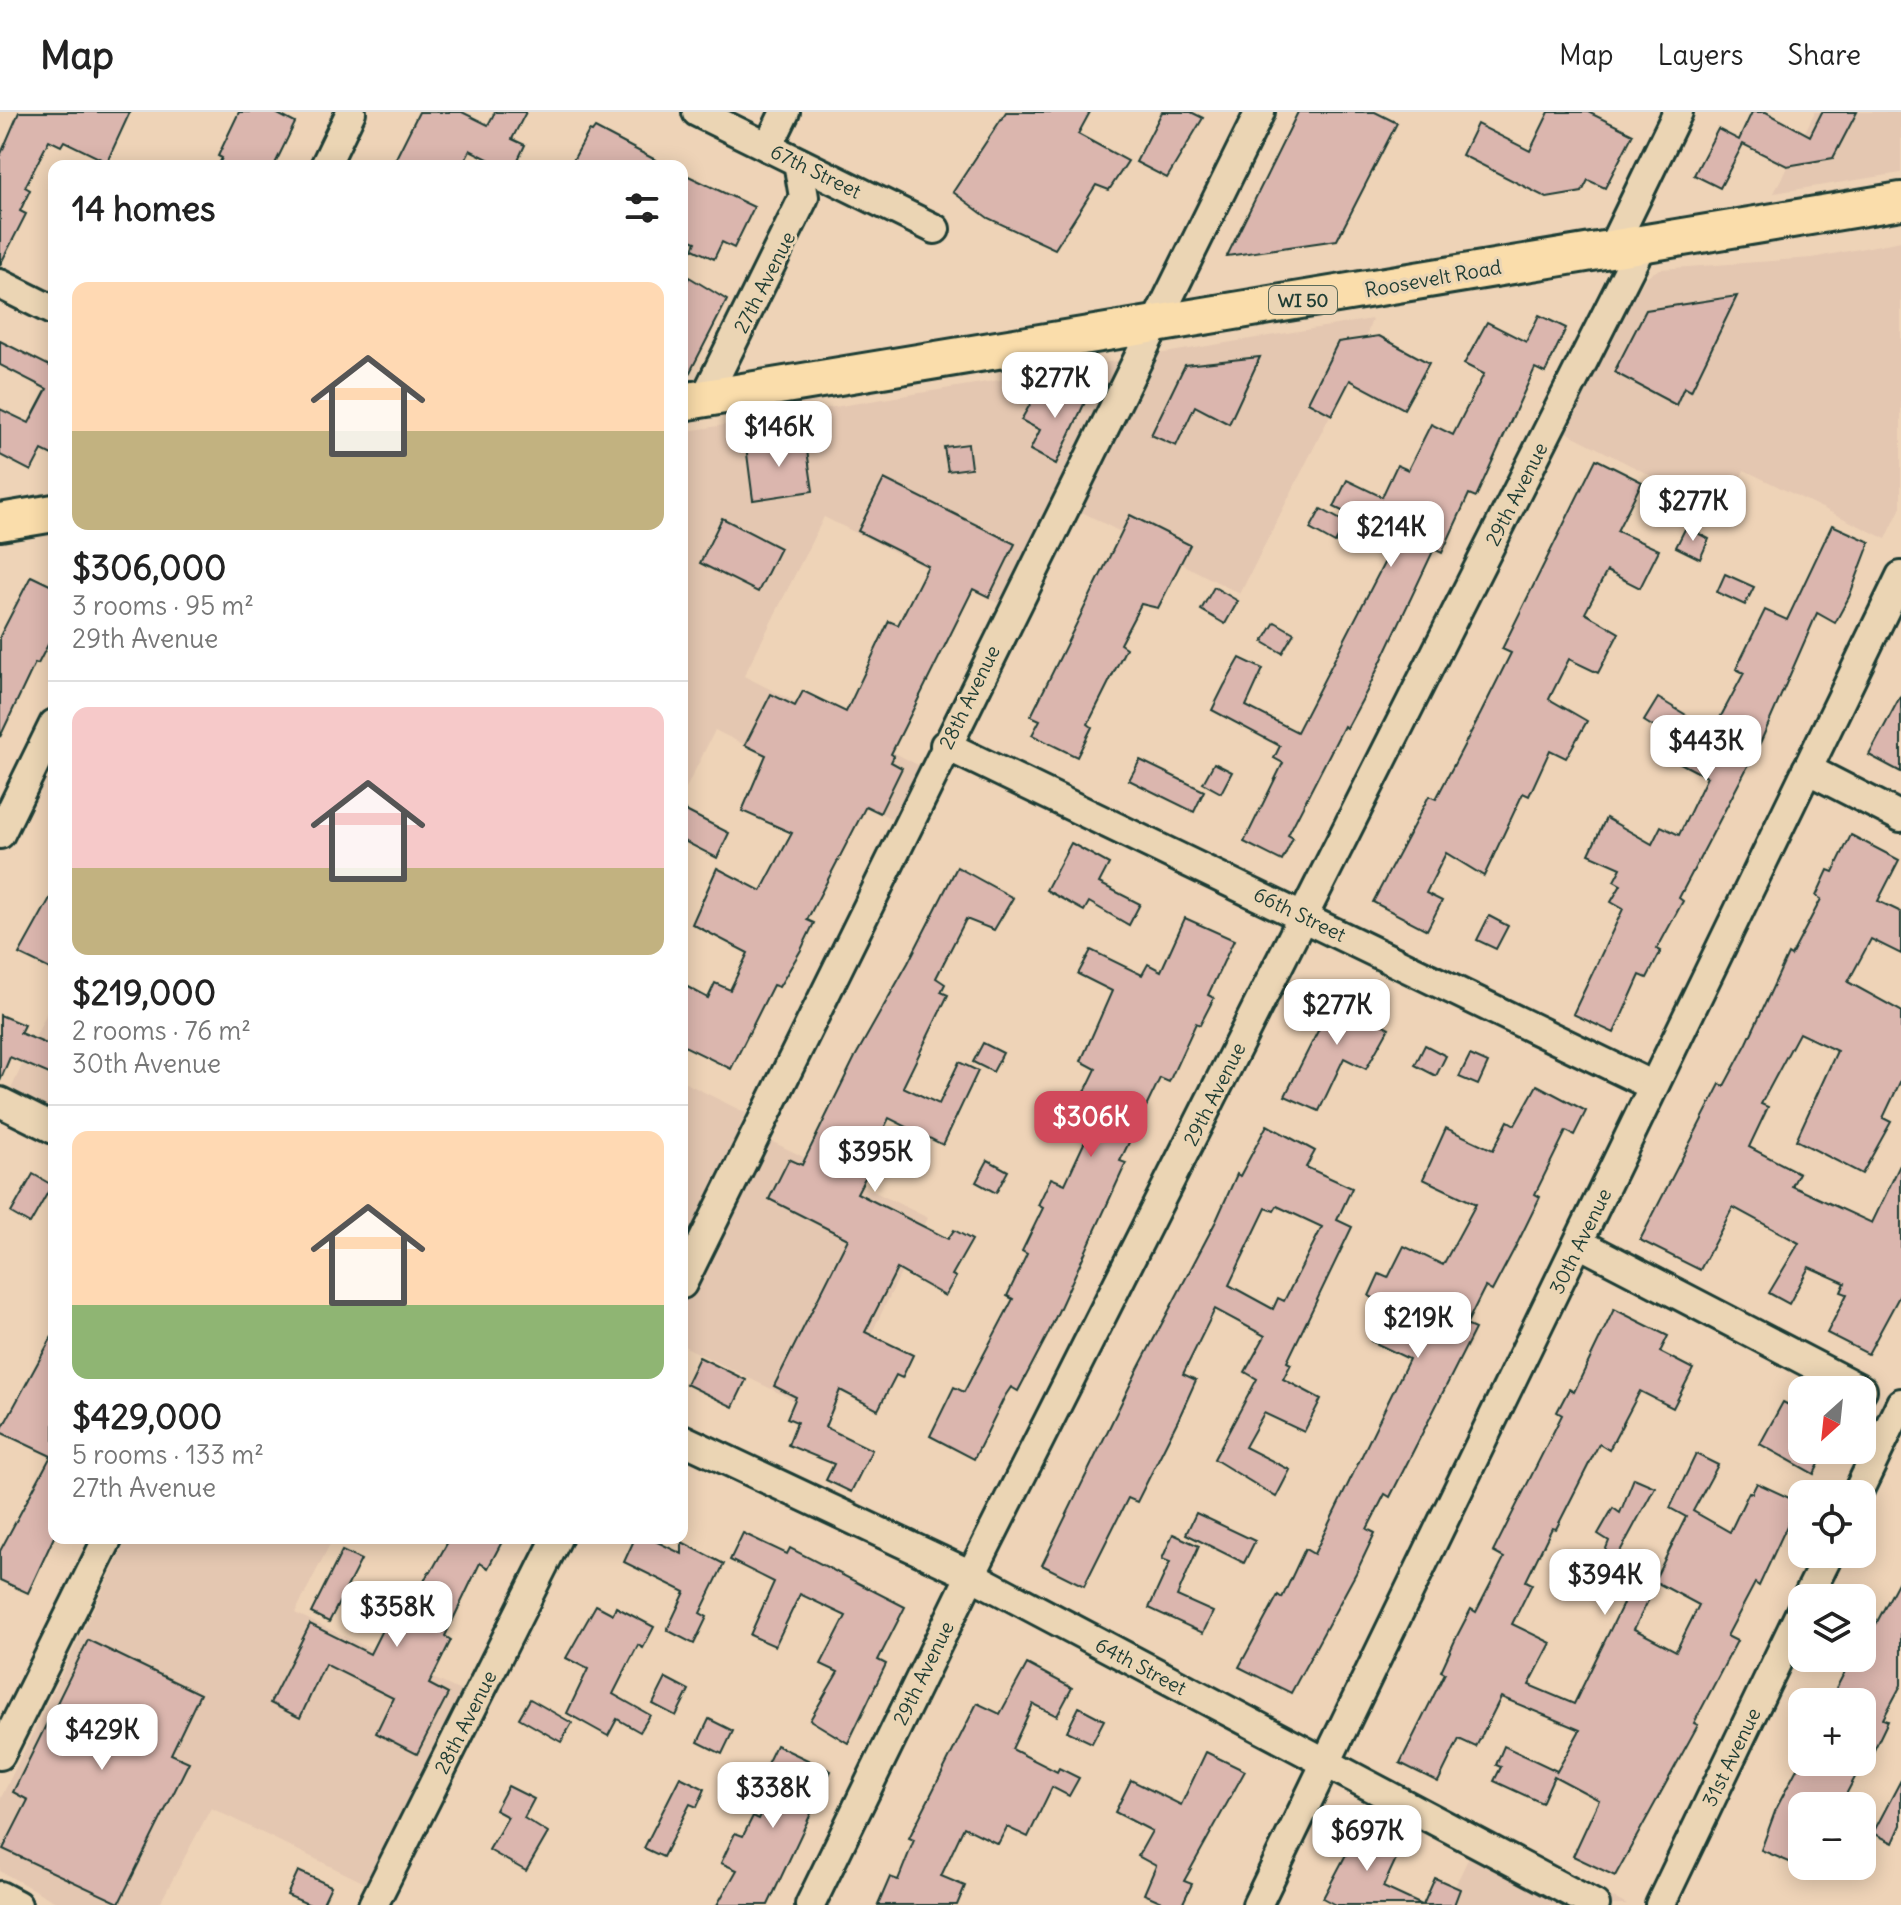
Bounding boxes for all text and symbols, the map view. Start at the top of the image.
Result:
text: Map [40,32,114,79]
text: Map [1559,37,1614,73]
text: Layers [1658,37,1744,73]
text: Share [1788,37,1861,73]
street label: 67th Street [767,138,866,204]
icon: filters [620,186,664,230]
text: 14 homes [72,187,216,230]
street label: 27th Avenue [728,227,800,337]
street label: Roosevelt Road [1363,254,1503,302]
road number: WI 50 [1269,286,1337,314]
icon: home [296,334,440,478]
pin: $277K [999,352,1111,420]
text: $277K [1020,361,1090,394]
pin: $146K [723,401,835,469]
text: $146K [744,410,814,443]
street label: 29th Avenue [1479,438,1553,550]
pin: $277K [1637,475,1749,543]
text: $277K [1658,484,1728,517]
pin: $214K [1335,501,1447,569]
text: $214K [1356,510,1426,543]
text: $306,000 [72,546,226,589]
text: 3 rooms · 95 m² [72,589,254,622]
text: 29th Avenue [72,622,218,655]
street label: 28th Avenue [933,641,1005,753]
pin: $443K [1650,715,1762,783]
text: $443K [1668,724,1744,757]
icon: home [296,759,440,903]
street label: 66th Street [1250,881,1350,947]
text: $219,000 [72,971,216,1014]
pin: $277K [1281,979,1393,1047]
text: $277K [1302,988,1372,1021]
text: 2 rooms · 76 m² [72,1014,251,1047]
street label: 29th Avenue [1177,1038,1251,1150]
text: 30th Avenue [72,1047,221,1080]
pin: $306K [1035,1091,1147,1159]
text: $306K [1052,1100,1130,1133]
pin: $395K [819,1126,931,1194]
text: $395K [837,1135,913,1168]
icon: home [296,1183,440,1327]
street label: 30th Avenue [1544,1184,1616,1298]
pin: $219K [1362,1292,1474,1360]
text: $219K [1383,1301,1453,1334]
north arrow [1788,1376,1876,1464]
map controls [1788,1376,1876,1880]
text: $429,000 [72,1395,222,1438]
text: 5 rooms · 133 m² [72,1438,264,1471]
text: 27th Avenue [72,1471,216,1504]
button: locate [1788,1480,1876,1568]
pin: $394K [1549,1549,1661,1617]
text: $394K [1567,1558,1643,1591]
pin: $358K [341,1581,453,1649]
button: layers [1788,1584,1876,1672]
text: $358K [359,1590,435,1623]
street label: 29th Avenue [887,1617,959,1729]
street label: 64th Street [1091,1632,1191,1701]
street label: 28th Avenue [428,1666,502,1778]
button: + [1788,1688,1876,1776]
pin: $429K [46,1704,158,1772]
street label: 31st Avenue [1696,1704,1766,1810]
text: $429K [65,1713,139,1746]
pin: $338K [717,1762,829,1830]
text: $338K [736,1771,810,1804]
button: − [1788,1792,1876,1880]
pin: $697K [1311,1805,1423,1873]
text: $697K [1330,1814,1404,1847]

